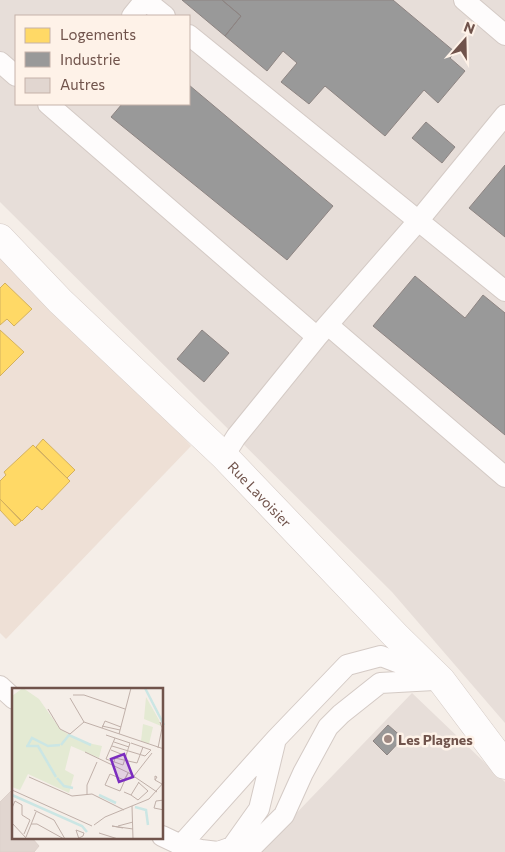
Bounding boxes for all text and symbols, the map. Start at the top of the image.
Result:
legend [15,15,190,105]
north arrow [440,15,490,65]
text: N [462,18,477,37]
text: Logements [60,25,136,43]
text: Industrie [60,50,121,68]
text: Autres [60,75,105,93]
street label: Rue Lavoisier [225,458,296,530]
inset map [12,688,164,840]
place label: Les Plagnes [398,731,473,748]
marker: Les Plagnes [382,733,394,745]

